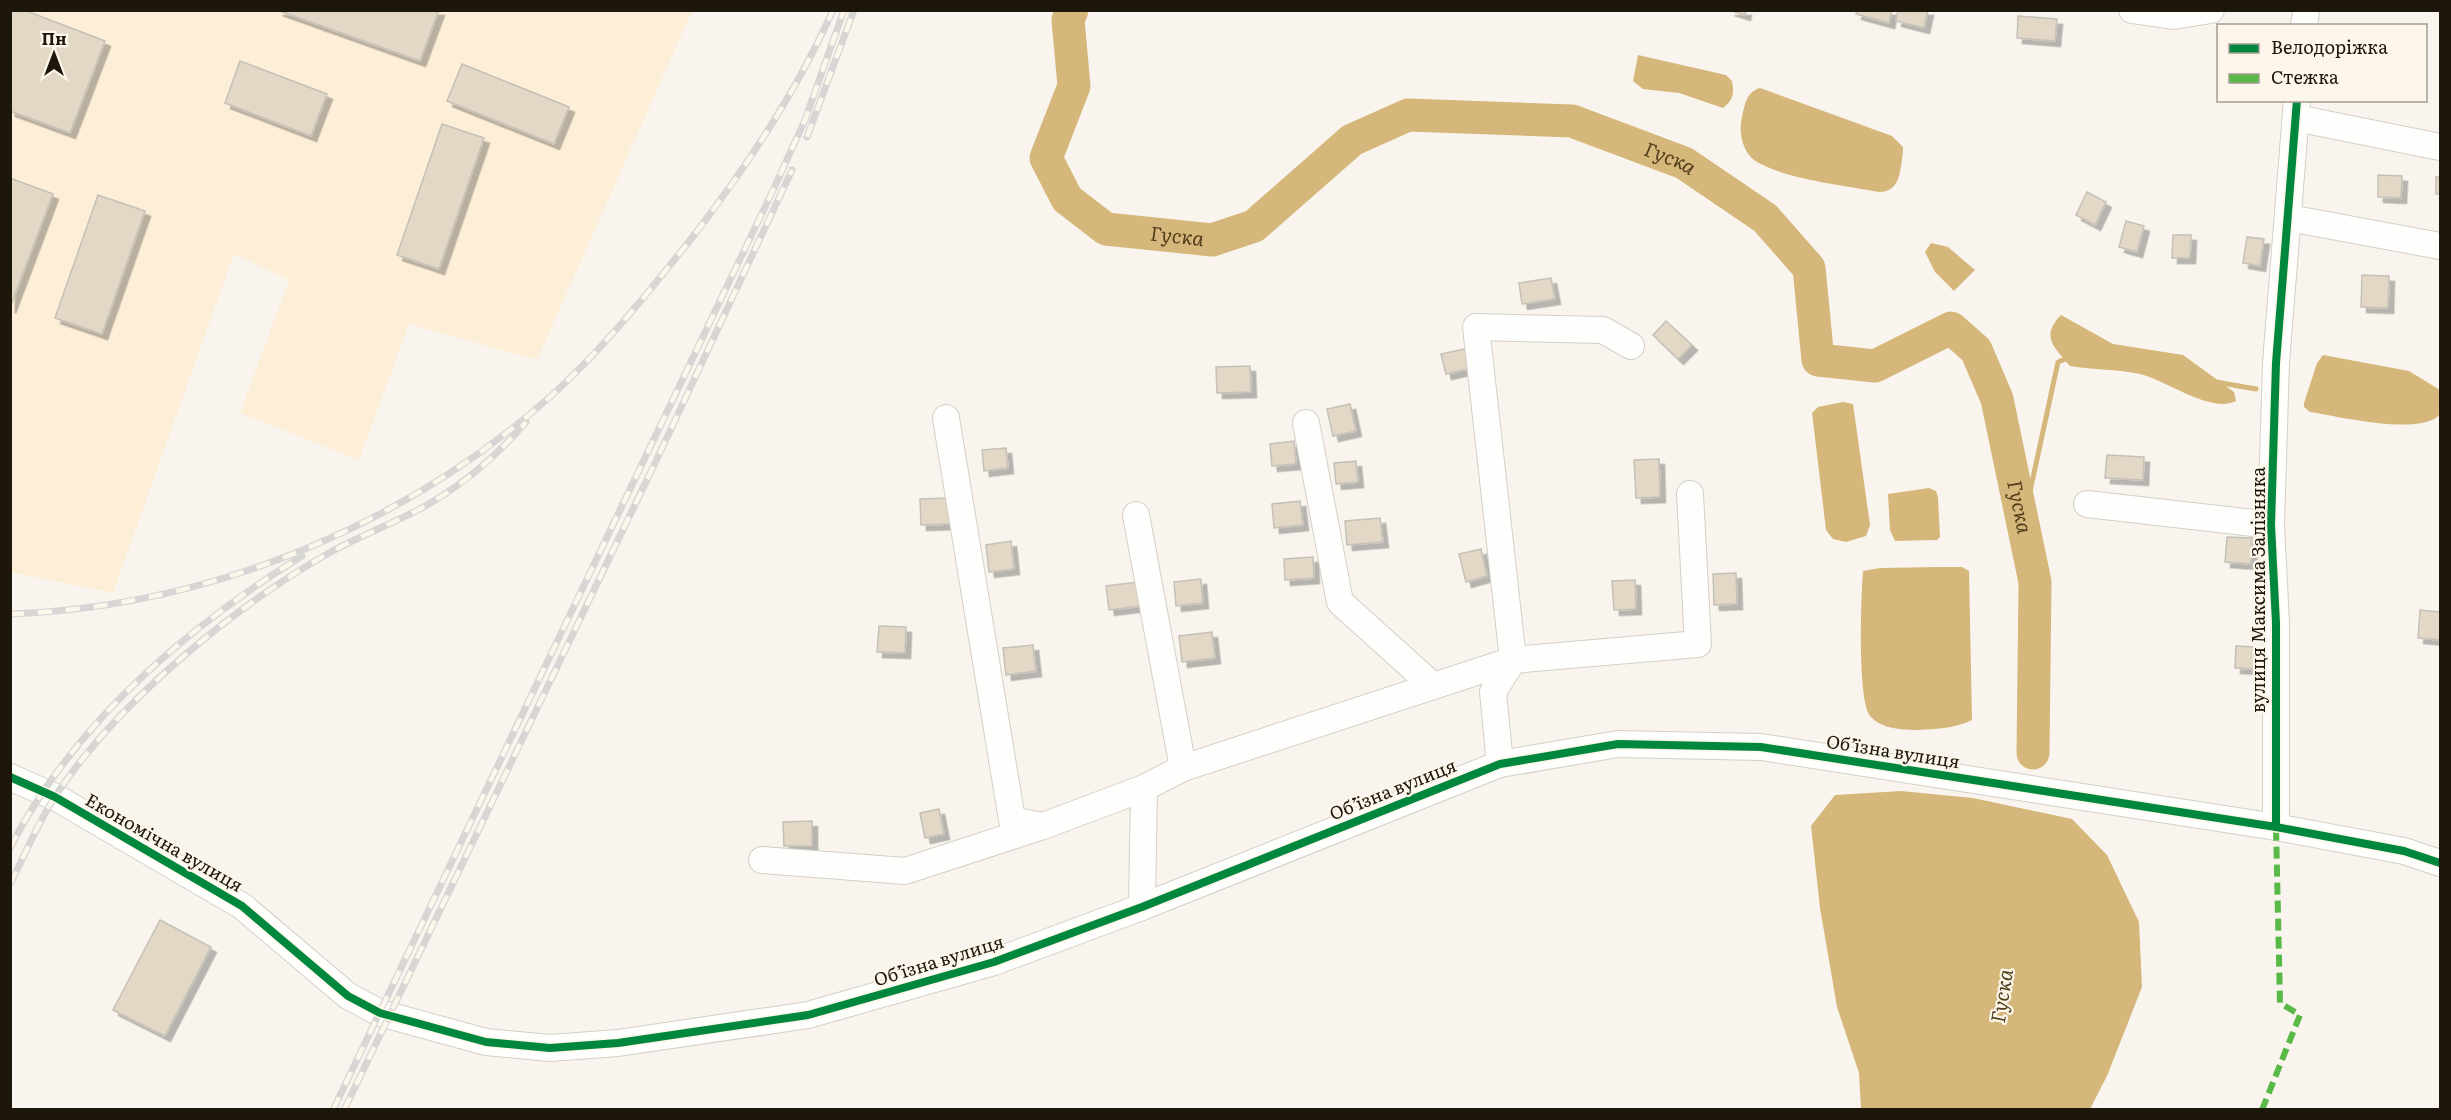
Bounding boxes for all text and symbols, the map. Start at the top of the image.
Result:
north arrow [24,24,84,84]
legend [2217,24,2427,102]
text: Пн [42,26,66,50]
text: Велодоріжка [2271,33,2388,60]
text: Стежка [2271,63,2339,90]
water label: Гуска [1640,132,1704,181]
water label: Гуска [1149,217,1206,252]
street label: вулиця Максима Залізняка [2244,467,2271,713]
water label: Гуска [2001,477,2042,537]
street label: Обʼїзна вулиця [1825,727,1962,774]
street label: Обʼїзна вулиця [1325,751,1460,826]
street label: Економічна вулиця [81,785,249,898]
street label: Обʼїзна вулиця [870,927,1007,992]
water label: Гуска [1981,966,2019,1025]

